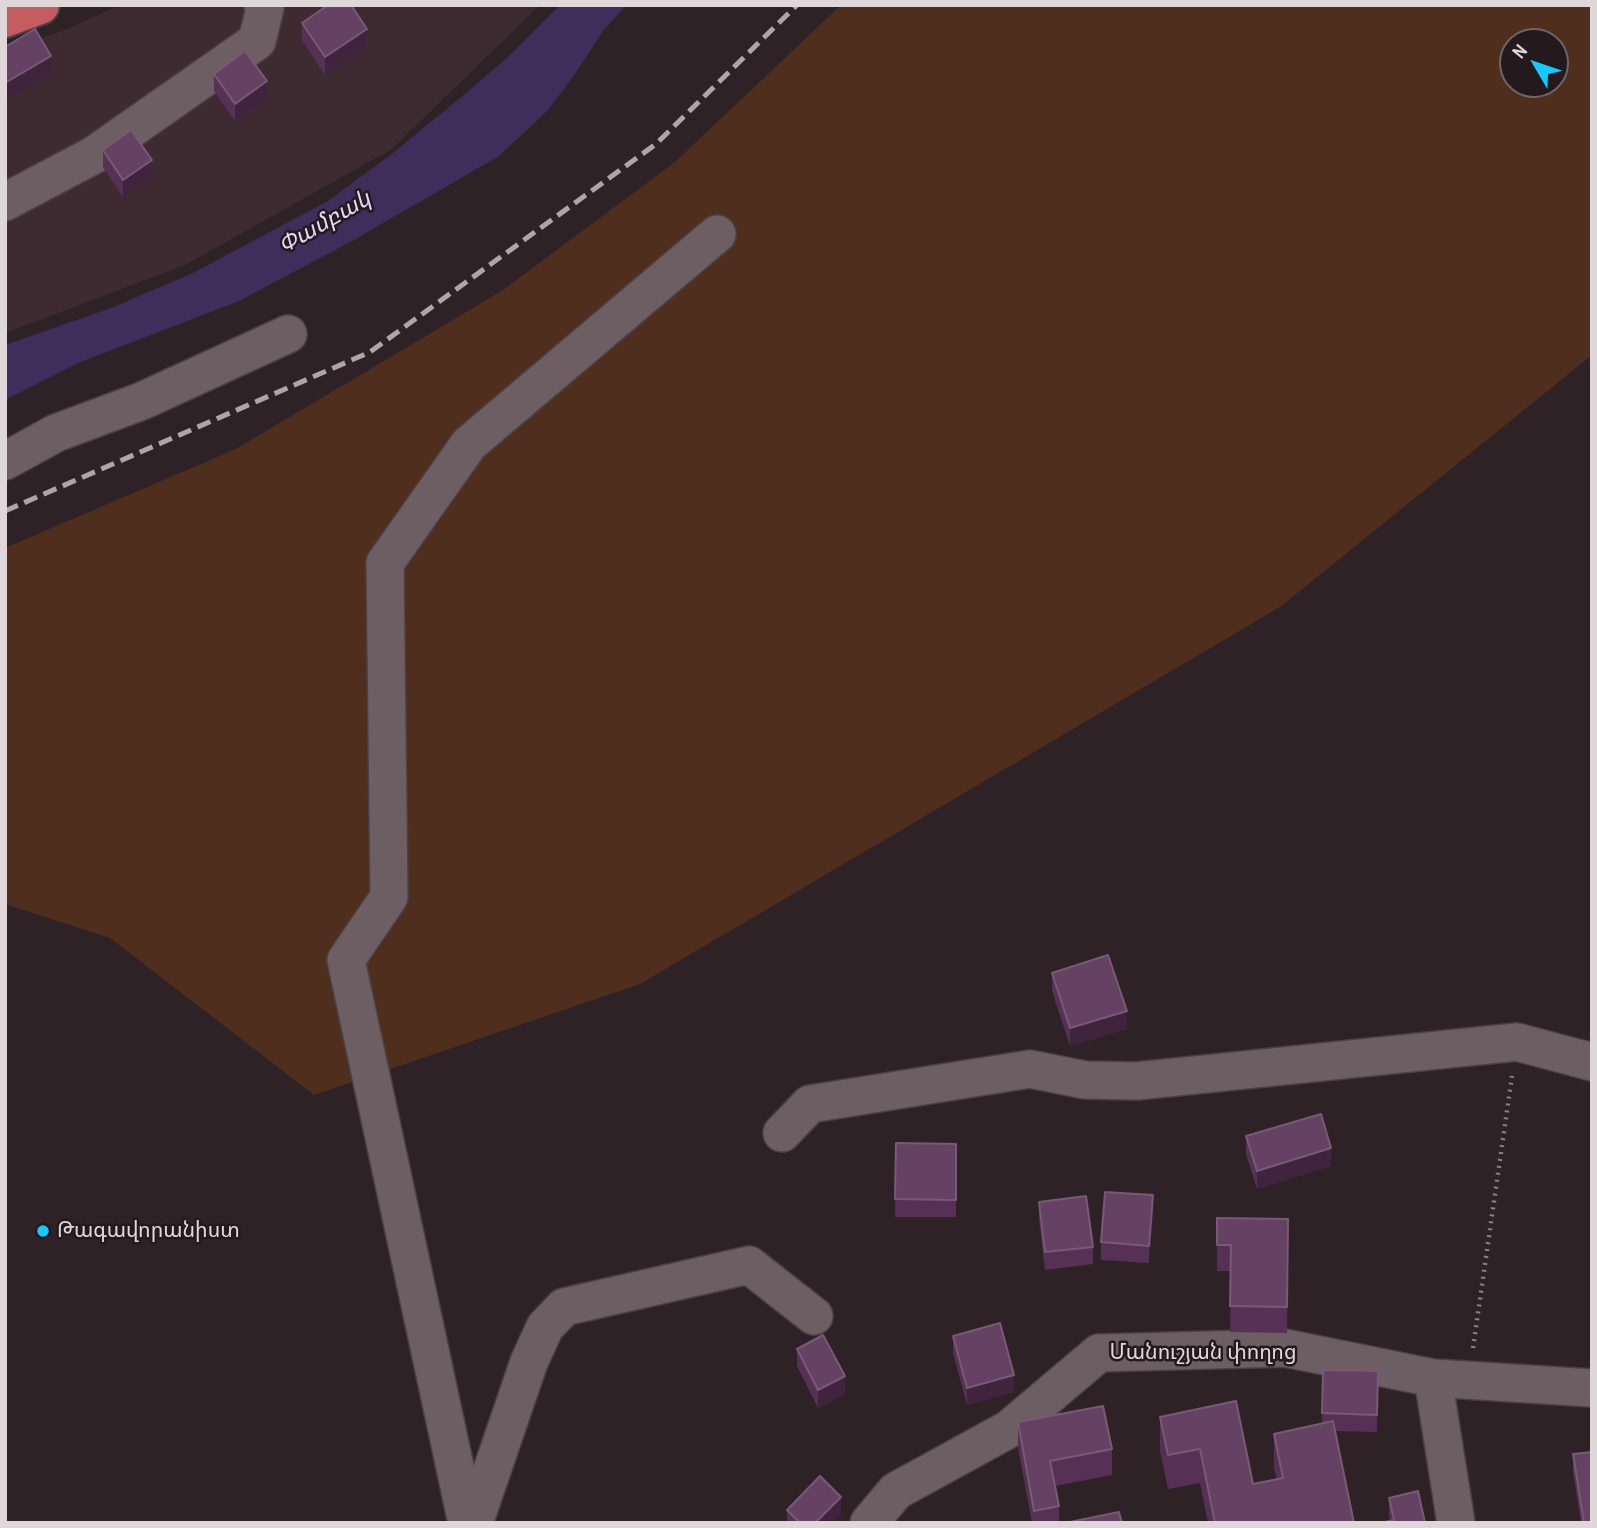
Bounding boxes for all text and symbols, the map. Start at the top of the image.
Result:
north arrow [1499,28,1569,98]
text: N [1506,38,1533,64]
water label: Փամբակ [274,186,376,260]
place label: Թագավորանիստ [57,1218,240,1244]
marker: Թագավորանիստ [35,1223,51,1239]
street label: Մանուշյան փողոց [1110,1340,1296,1366]

